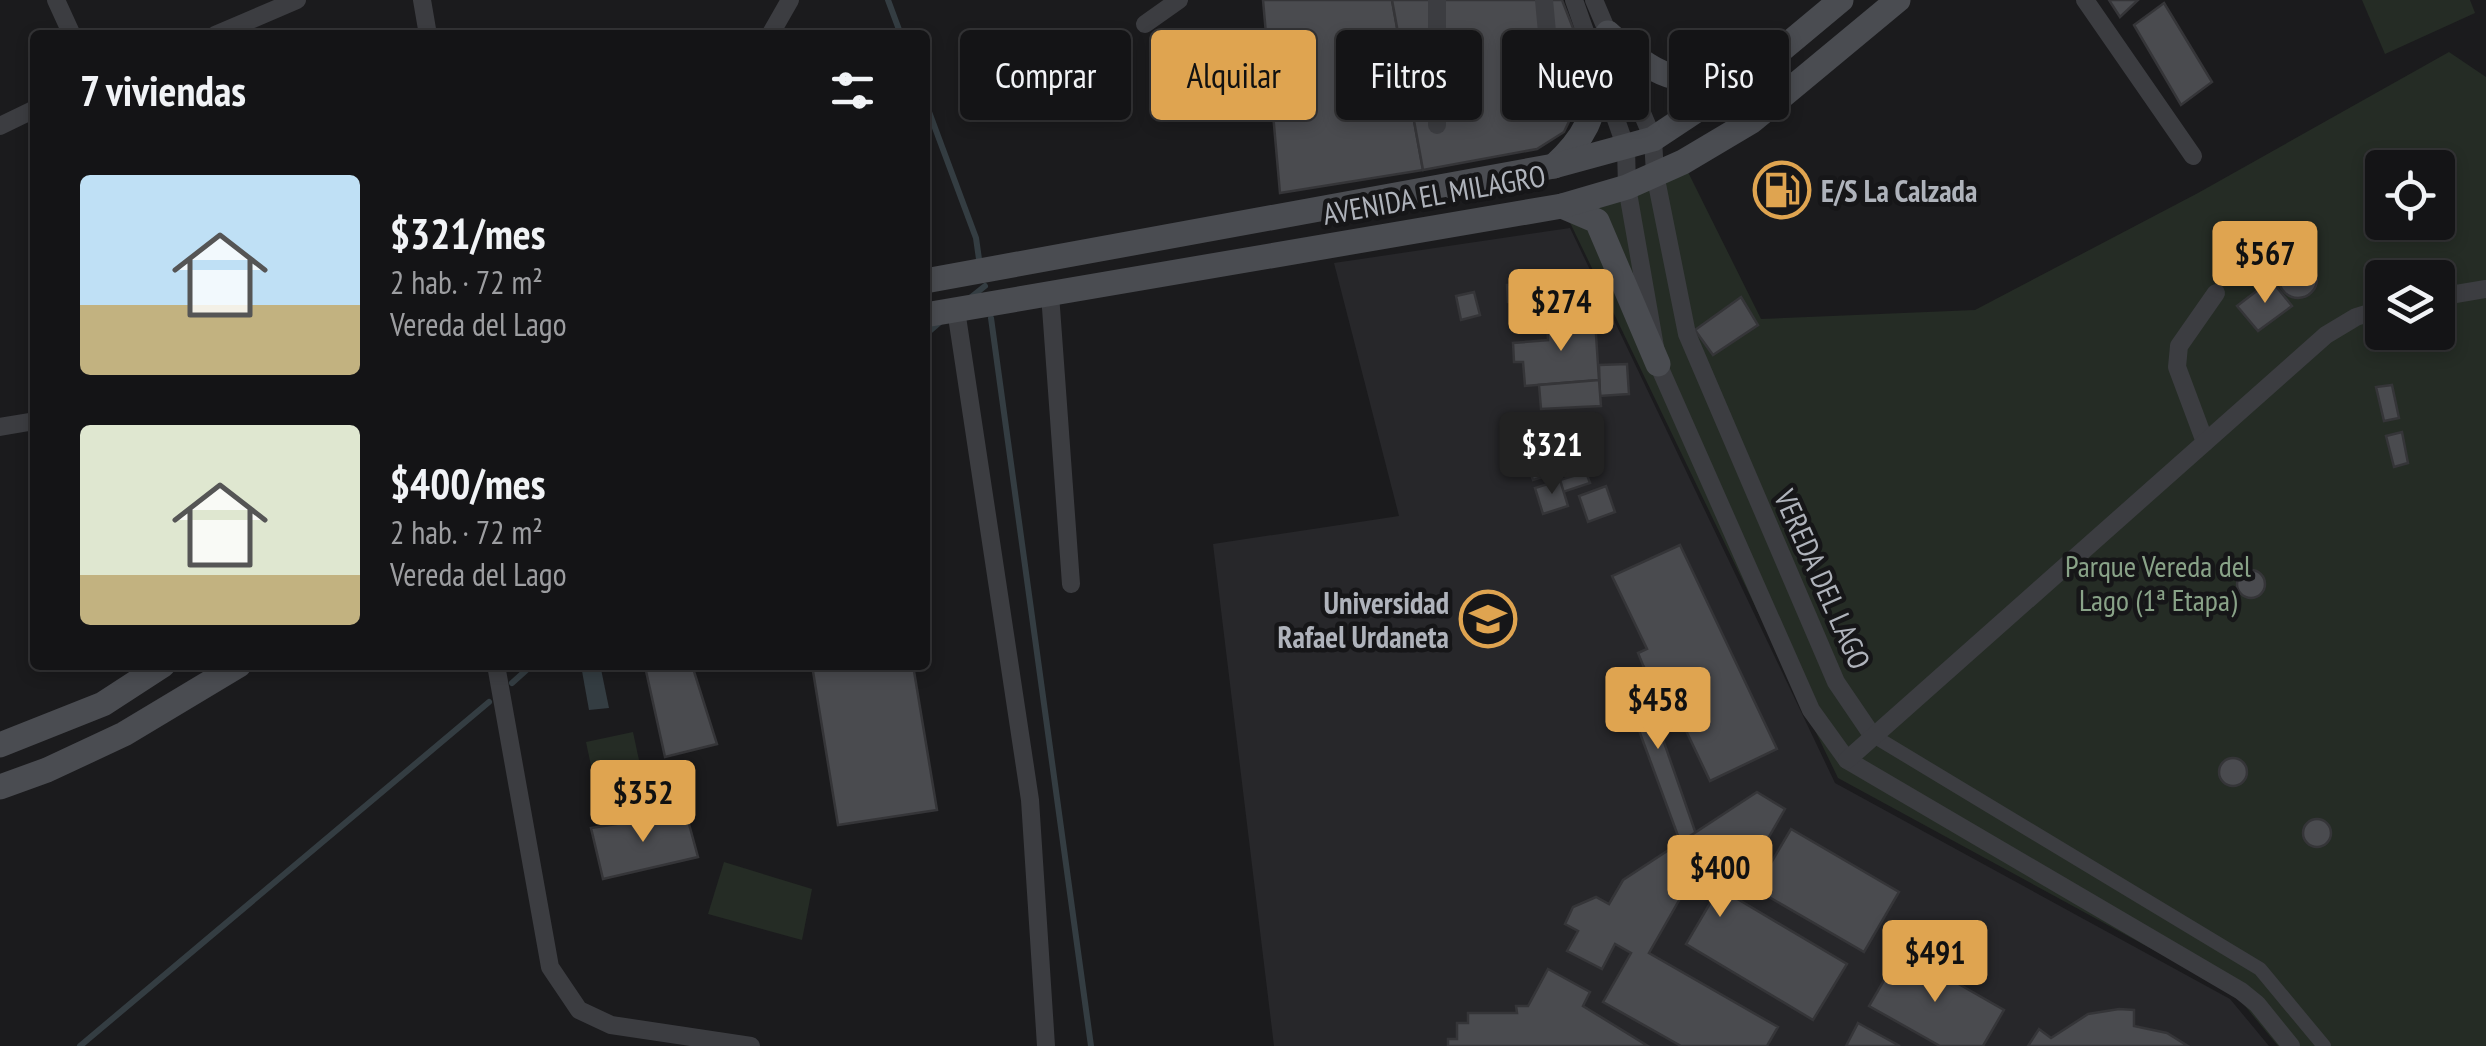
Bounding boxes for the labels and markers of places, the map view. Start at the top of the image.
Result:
fuel station icon: E/S La Calzada [1752,160,1812,220]
place label: E/S La Calzada [1821,171,1977,210]
pin: $567 [2206,221,2324,306]
pin: $274 [1502,269,1620,354]
pin: $321 [1493,412,1611,497]
place label: Universidad Rafael Urdaneta [1277,583,1449,656]
school or university icon: Universidad Rafael Urdaneta [1458,589,1518,649]
pin: $458 [1599,667,1717,752]
pin: $352 [584,760,702,845]
pin: $400 [1661,835,1779,920]
pin: $491 [1876,920,1994,1005]

